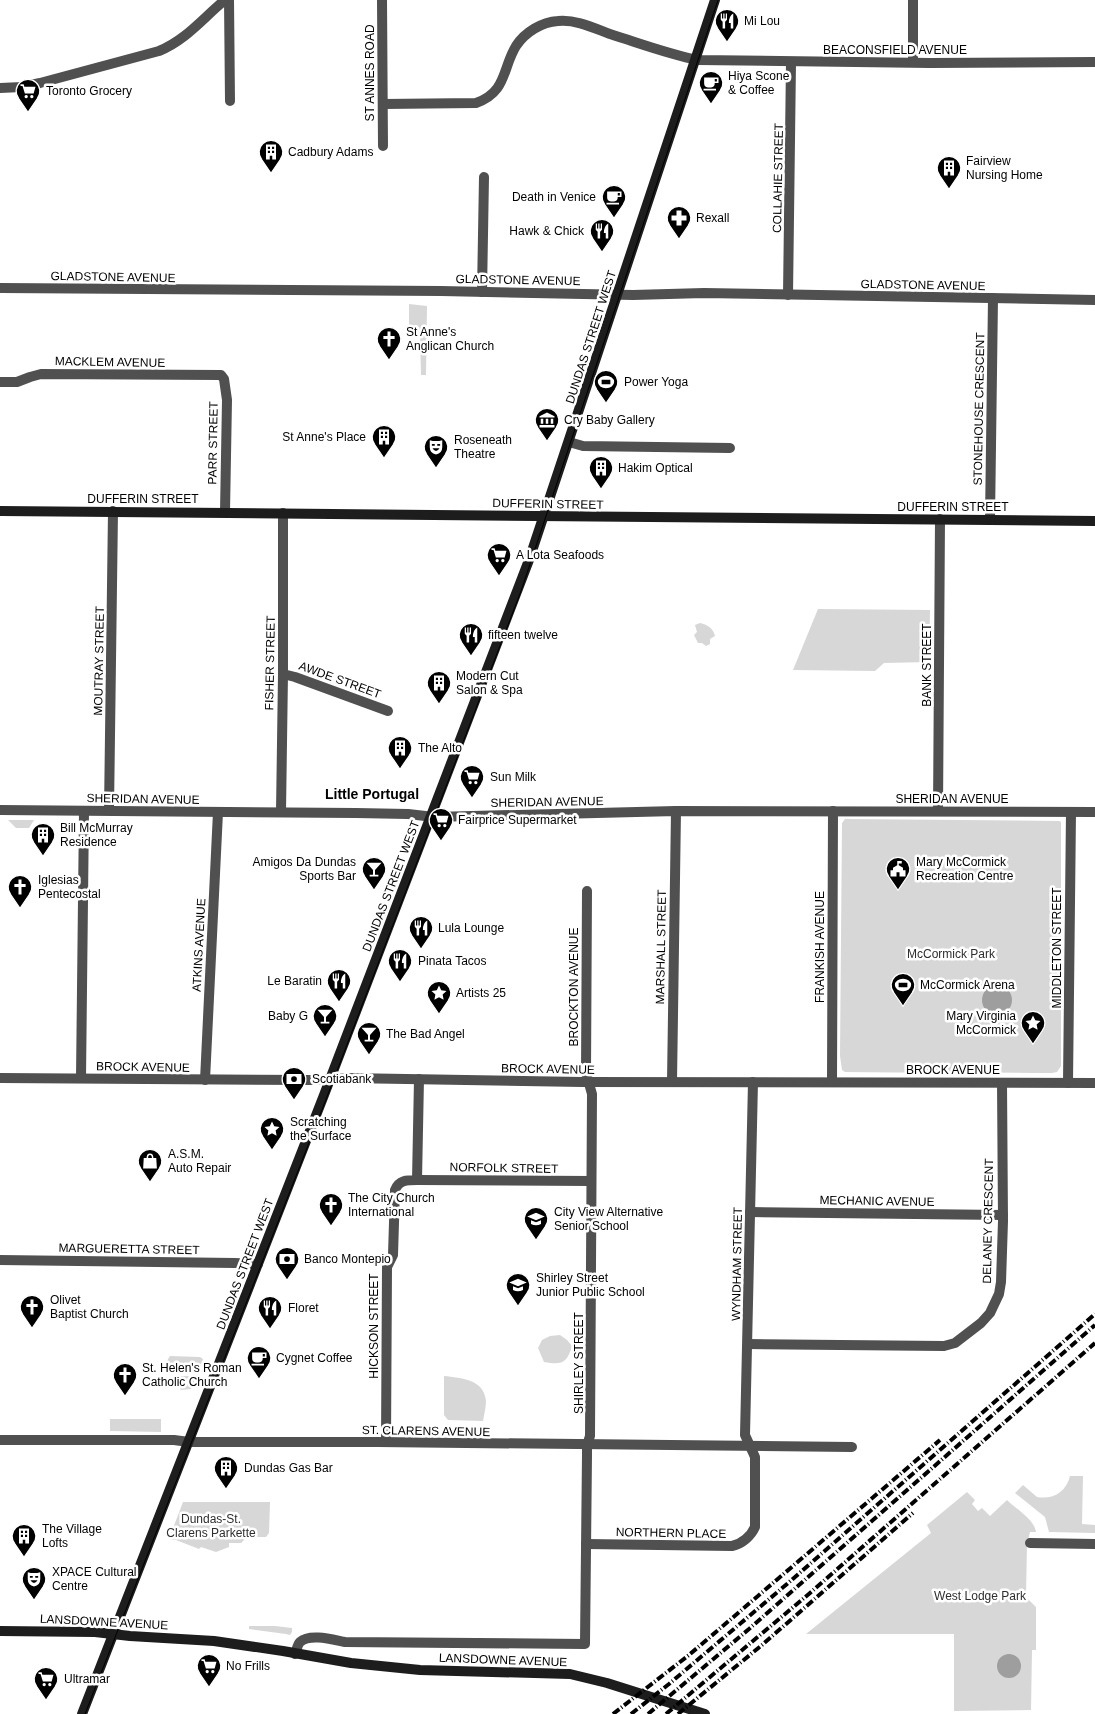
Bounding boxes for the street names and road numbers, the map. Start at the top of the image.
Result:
street label: ST ANNES ROAD [363,24,377,122]
street label: BEACONSFIELD AVENUE [823,43,967,57]
street label: COLLAHIE STREET [770,122,786,233]
street label: DUNDAS STREET WEST [563,268,619,405]
street label: GLADSTONE AVENUE [50,269,176,285]
street label: GLADSTONE AVENUE [455,272,581,288]
street label: GLADSTONE AVENUE [860,277,986,293]
street label: STONEHOUSE CRESCENT [971,332,987,486]
street label: MACKLEM AVENUE [55,354,165,370]
street label: PARR STREET [205,401,221,485]
street label: DUFFERIN STREET [87,492,199,506]
street label: DUFFERIN STREET [492,496,604,512]
street label: DUFFERIN STREET [897,500,1009,514]
street label: MOUTRAY STREET [91,605,107,716]
street label: FISHER STREET [262,615,278,710]
street label: BANK STREET [920,623,934,707]
street label: AWDE STREET [297,659,384,702]
street label: SHERIDAN AVENUE [86,791,200,807]
street label: SHERIDAN AVENUE [895,792,1009,806]
street label: SHERIDAN AVENUE [490,794,604,810]
street label: DUNDAS STREET WEST [360,818,423,953]
street label: MIDDLETON STREET [1050,887,1064,1009]
street label: MARSHALL STREET [653,889,669,1005]
street label: FRANKISH AVENUE [813,891,827,1003]
street label: ATKINS AVENUE [190,898,208,992]
street label: BROCKTON AVENUE [567,928,581,1046]
street label: BROCK AVENUE [96,1059,190,1075]
street label: BROCK AVENUE [501,1061,595,1077]
street label: BROCK AVENUE [906,1063,1000,1077]
street label: DELANEY CRESCENT [980,1158,996,1284]
street label: NORFOLK STREET [450,1160,559,1176]
street label: MECHANIC AVENUE [819,1193,935,1209]
street label: DUNDAS STREET WEST [214,1196,277,1331]
street label: WYNDHAM STREET [729,1206,745,1321]
street label: MARGUERETTA STREET [58,1241,200,1257]
street label: HICKSON STREET [367,1273,381,1379]
street label: SHIRLEY STREET [572,1311,586,1414]
street label: ST. CLARENS AVENUE [362,1423,490,1439]
street label: NORTHERN PLACE [616,1525,726,1541]
street label: LANSDOWNE AVENUE [39,1612,169,1632]
street label: LANSDOWNE AVENUE [439,1651,567,1669]

